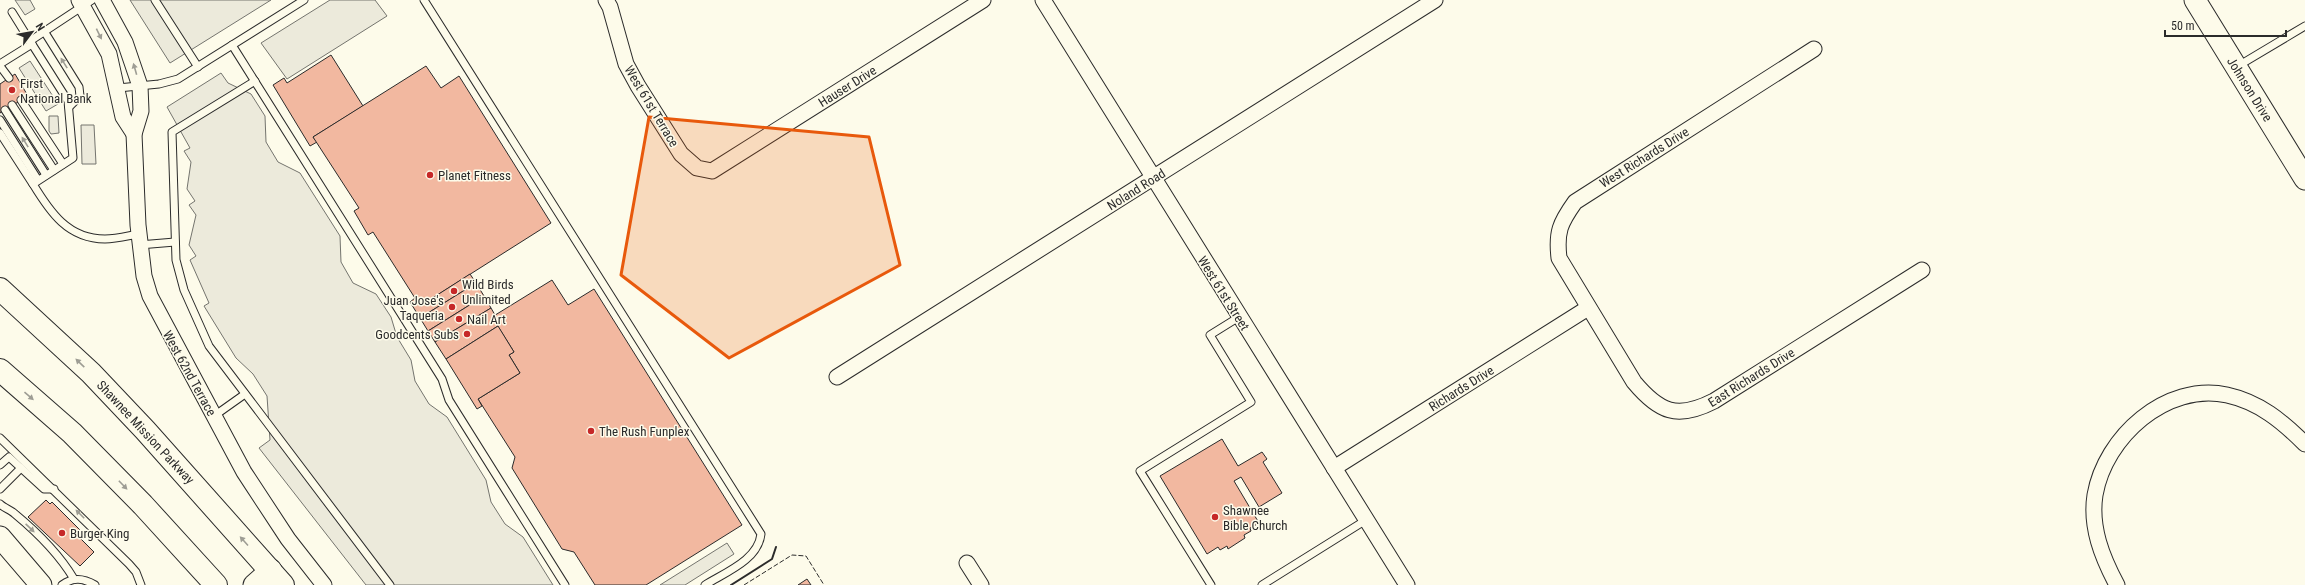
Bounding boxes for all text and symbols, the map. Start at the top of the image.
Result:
north arrow [12,12,52,52]
scale bar [2165,12,2286,38]
text: 50 m [2171,19,2195,33]
text: N [33,21,47,33]
one-way arrow [96,28,102,40]
street label: Johnson Drive [2224,54,2275,124]
one-way arrow [60,58,68,68]
one-way arrow [132,63,138,75]
street label: West 61st Terrace [621,63,682,150]
street label: Hauser Drive [816,63,879,110]
place label: First National Bank [20,76,92,106]
marker: First National Bank [7,85,17,95]
street label: West Richards Drive [1597,124,1692,191]
one-way arrow [22,136,29,148]
street label: Noland Road [1104,166,1168,213]
place label: Planet Fitness [438,168,511,183]
marker: Planet Fitness [425,170,435,180]
street label: West 61st Street [1195,253,1252,333]
place label: Wild Birds Unlimited [462,277,514,307]
marker: Wild Birds Unlimited [449,286,459,296]
place label: Juan Jose's Taqueria [383,293,444,323]
marker: Juan Jose's Taqueria [447,302,457,312]
place label: Nail Art [467,312,506,327]
marker: Nail Art [454,314,464,324]
place label: Goodcents Subs [375,327,459,342]
street label: West 62nd Terrace [160,328,219,418]
marker: Goodcents Subs [462,329,472,339]
street label: East Richards Drive [1705,345,1797,410]
one-way arrow [75,358,85,368]
street label: Richards Drive [1426,363,1496,414]
street label: Shawnee Mission Parkway [94,378,198,488]
one-way arrow [24,391,35,400]
place label: The Rush Funplex [599,424,690,439]
marker: The Rush Funplex [586,426,596,436]
one-way arrow [118,480,128,490]
place label: Shawnee Bible Church [1223,503,1288,533]
one-way arrow [75,509,84,519]
marker: Shawnee Bible Church [1210,512,1220,522]
one-way arrow [25,523,35,533]
place label: Burger King [70,526,129,541]
marker: Burger King [57,528,67,538]
one-way arrow [240,536,249,546]

